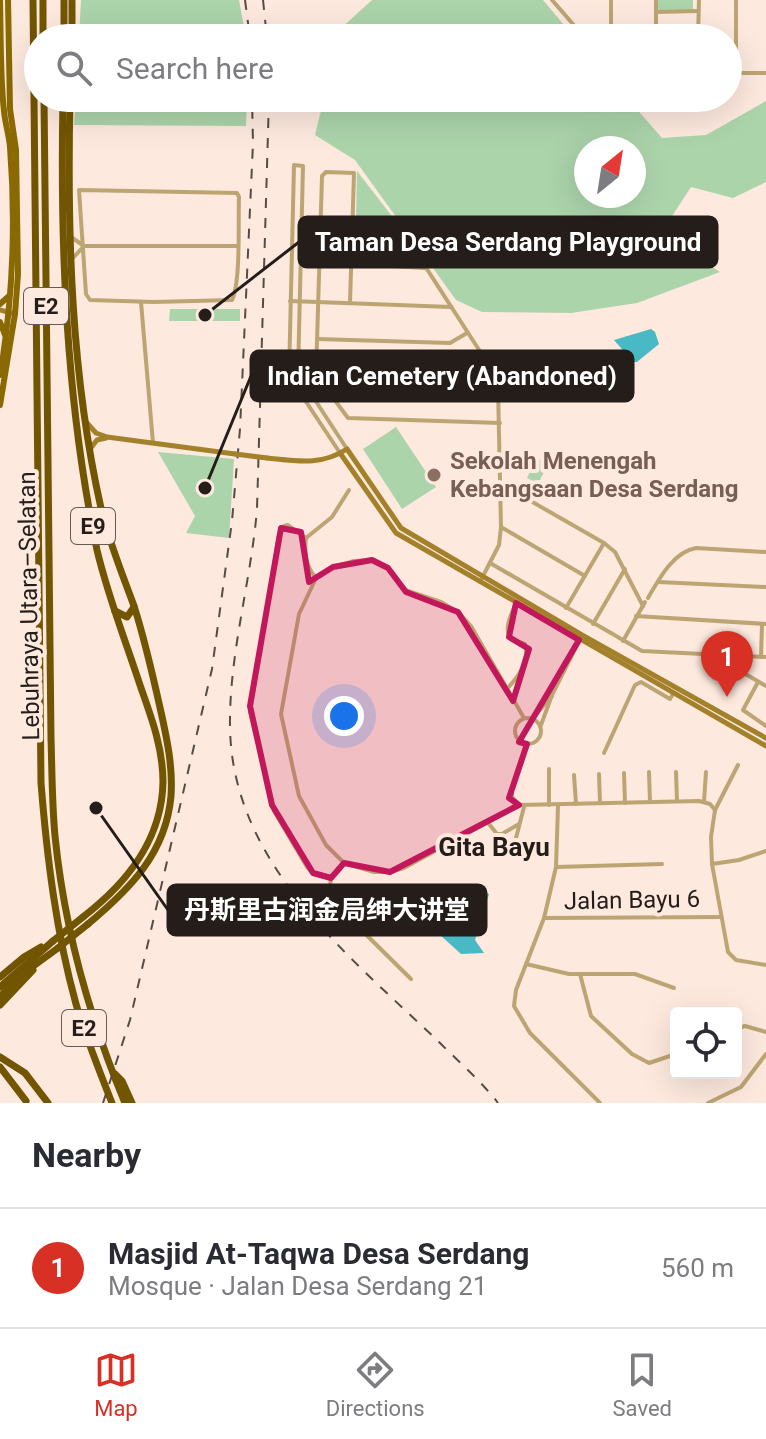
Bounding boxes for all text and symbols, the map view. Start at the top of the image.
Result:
search box [24,24,742,112]
icon: search [52,46,96,90]
text: Search here [116,51,274,86]
north arrow [574,136,646,208]
callout: Taman Desa Serdang Playground [299,217,717,267]
text: Taman Desa Serdang Playground [315,227,701,257]
road number: E2 [24,288,68,324]
callout: Indian Cemetery (Abandoned) [251,351,633,401]
text: Indian Cemetery (Abandoned) [267,361,617,391]
place label: Sekolah Menengah Kebangsaan Desa Serdang [450,447,738,503]
marker: Sekolah Menengah Kebangsaan Desa Serdang [425,466,443,484]
street label: Lebuhraya Utara–Selatan [13,471,45,741]
road number: E9 [71,508,115,544]
pin: 1 [701,631,753,697]
your location [324,696,364,736]
district label: Gita Bayu [438,832,550,862]
callout: 丹斯里古润金局绅大讲堂 [168,885,486,935]
street label: Jalan Bayu 6 [564,885,700,915]
text: 丹斯里古润金局绅大讲堂 [184,895,470,925]
map controls [670,1007,742,1079]
button: locate [670,1007,742,1079]
road number: E2 [62,1010,106,1046]
text: Nearby [32,1135,141,1175]
text: Masjid At-Taqwa Desa Serdang [108,1236,530,1271]
text: 1 [51,1253,65,1283]
text: 560 m [661,1253,734,1283]
text: Mosque · Jalan Desa Serdang 21 [108,1271,487,1301]
tab: Map [94,1348,138,1421]
tab: Directions [326,1348,425,1421]
tab: Saved [613,1348,672,1421]

